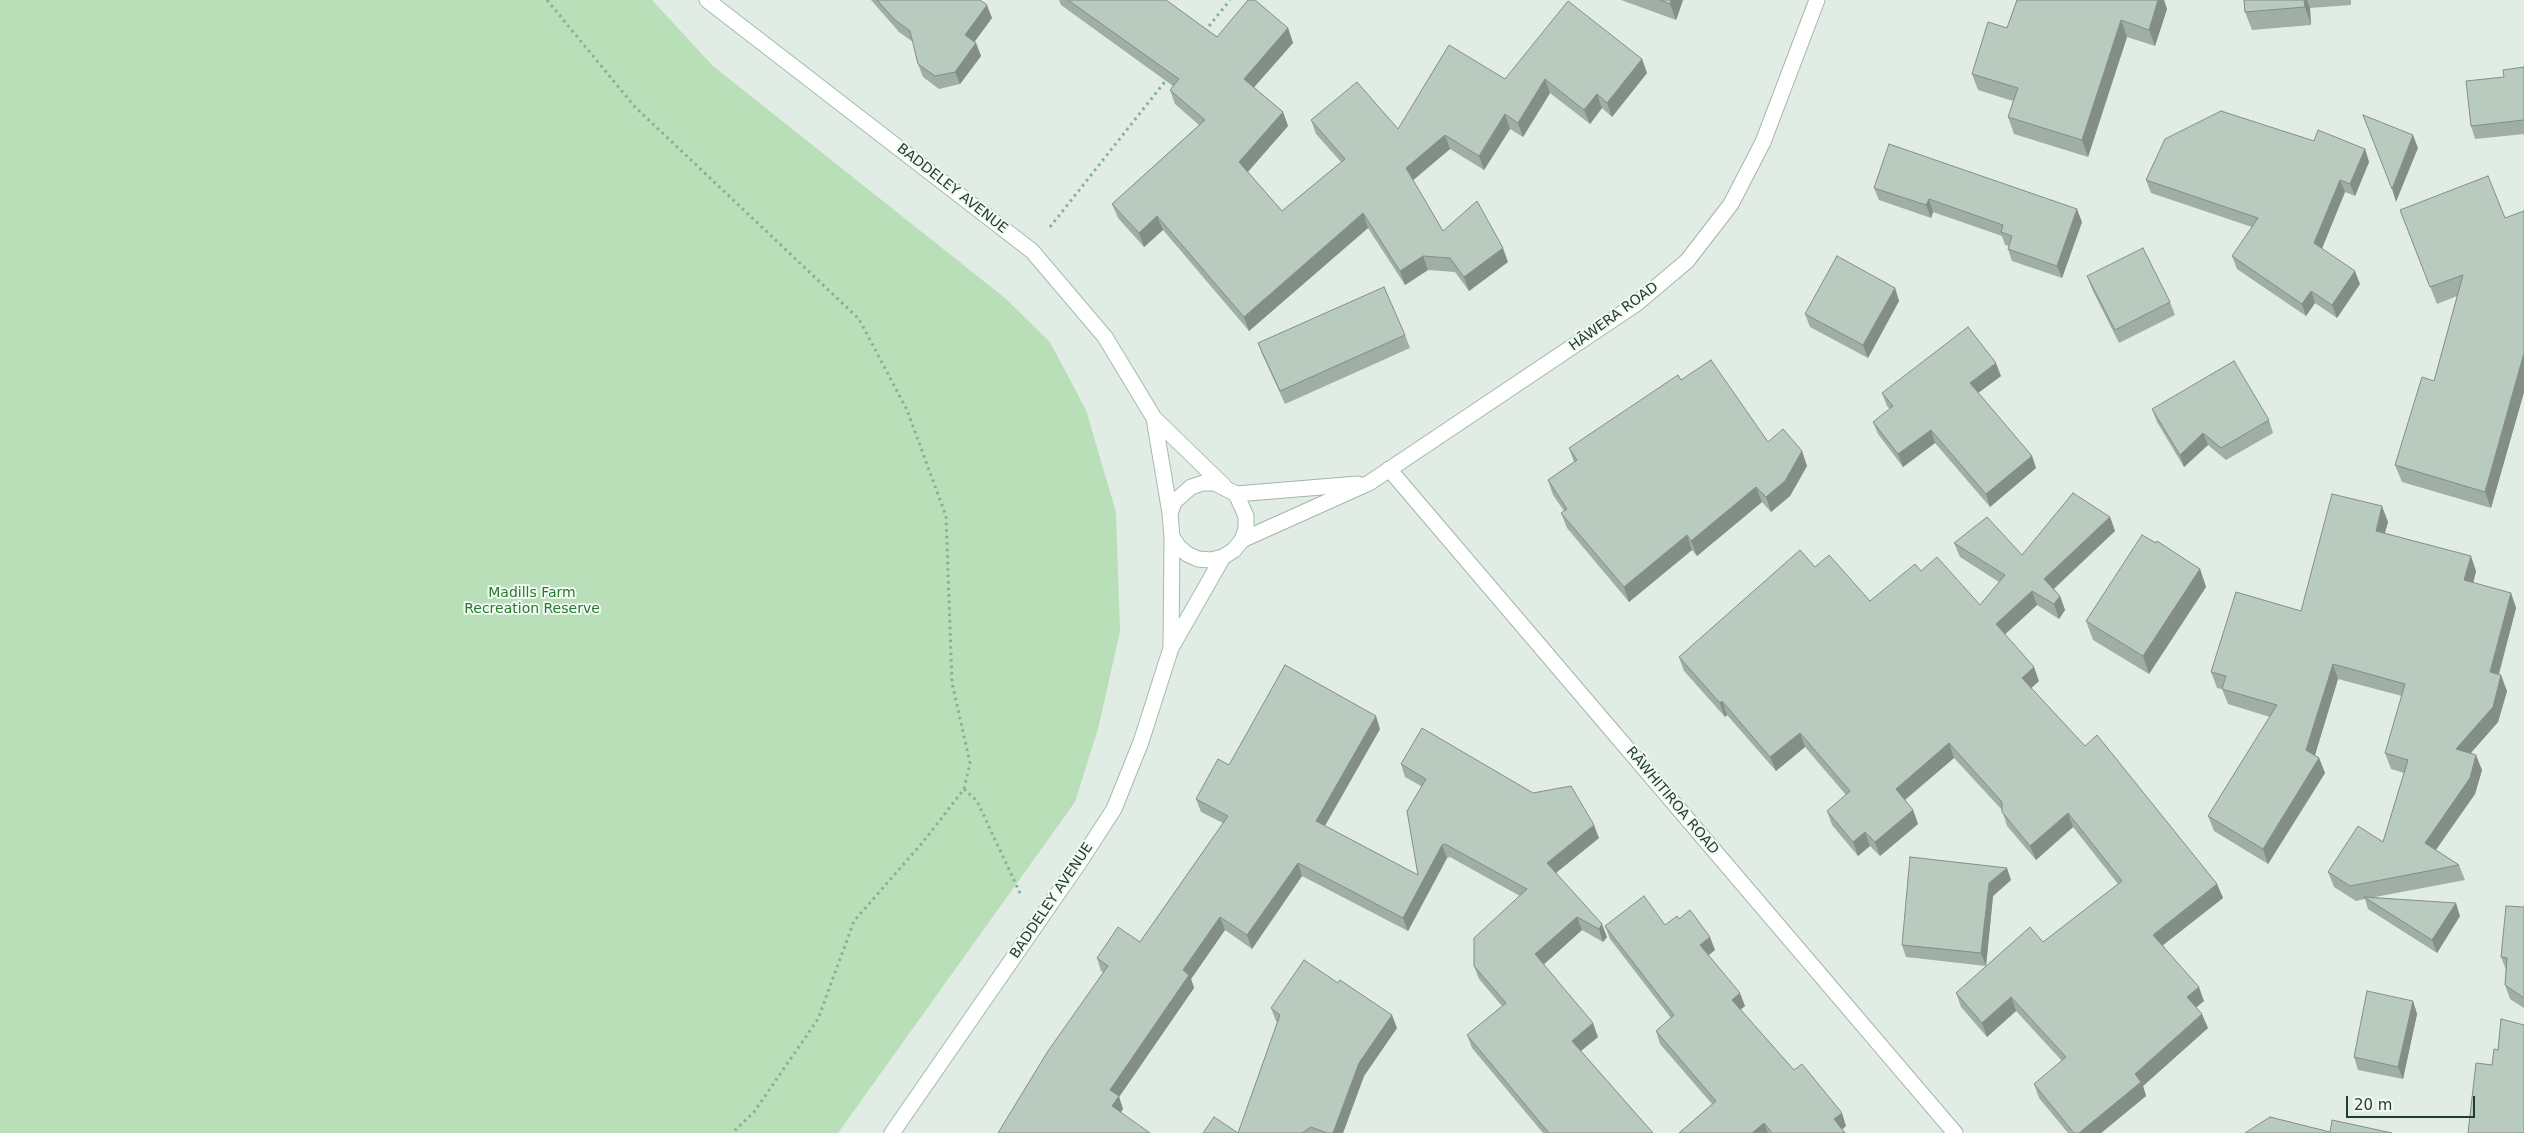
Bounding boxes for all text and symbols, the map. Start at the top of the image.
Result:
street label: BADDELEY AVENUE [893,141,1011,237]
street label: HĀWERA ROAD [1566,279,1662,355]
park label: Madills Farm Recreation Reserve [464,585,600,618]
street label: RĀWHITIROA ROAD [1622,744,1722,858]
street label: BADDELEY AVENUE [1007,840,1097,962]
scale bar [2349,1086,2478,1118]
text: 20 m [2354,1096,2392,1114]

